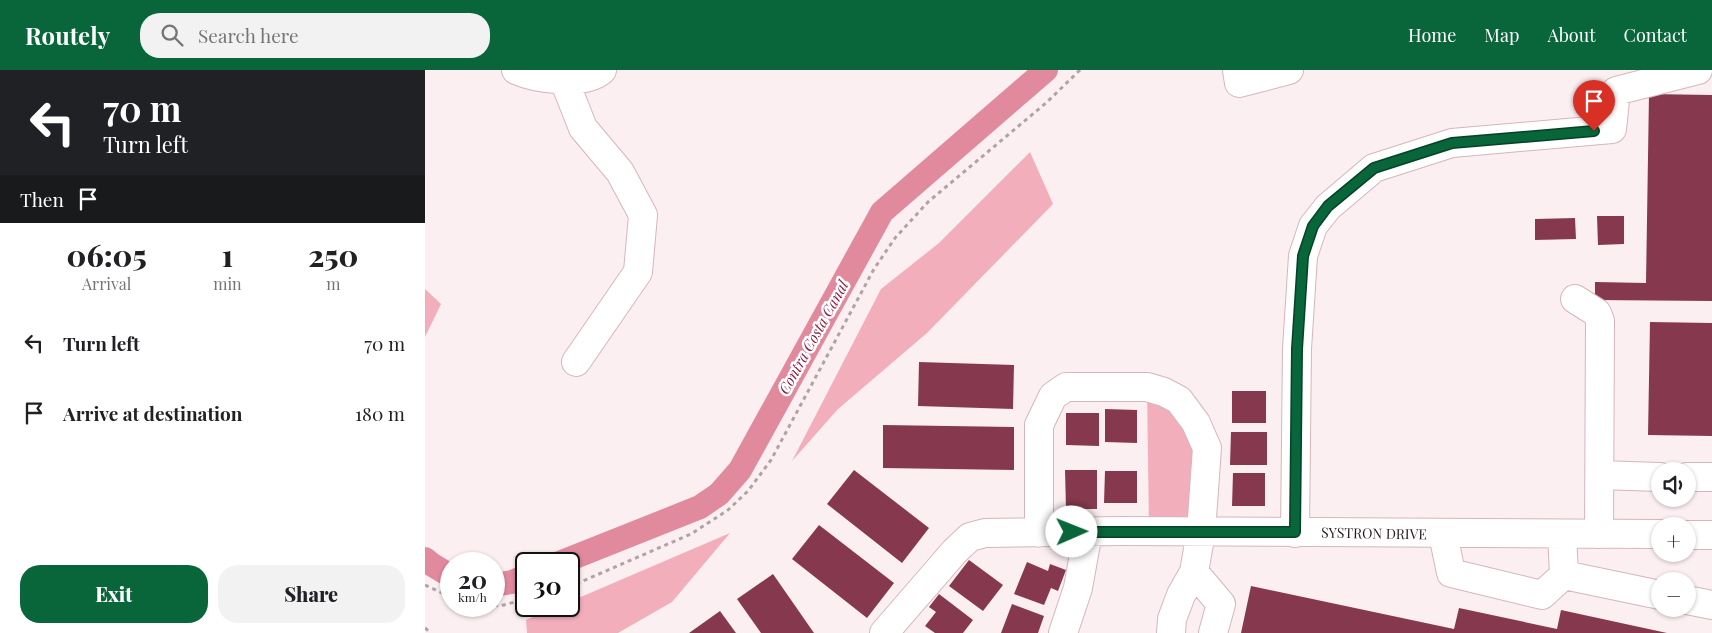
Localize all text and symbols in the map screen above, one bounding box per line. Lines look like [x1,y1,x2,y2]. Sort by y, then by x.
search box [140,13,490,58]
text: Routely [25,19,110,51]
icon: search [158,21,186,49]
text: Search here [198,22,299,48]
text: Home [1408,23,1456,47]
text: Map [1484,23,1519,47]
text: About [1547,23,1596,47]
text: Contact [1624,23,1687,47]
pin [1573,80,1615,131]
text: 70 m [103,84,181,131]
icon: arrive [1580,87,1608,115]
icon: left [20,90,85,155]
text: Turn left [103,129,188,159]
icon: arrive [74,185,102,213]
text: Then [20,186,64,212]
text: 06:05 [67,235,147,275]
text: 1 [222,235,233,275]
text: 250 [308,235,358,275]
text: Arrival [82,273,131,294]
text: min [213,273,242,294]
text: m [326,273,340,294]
water label: Contra Costa Canal [773,276,853,397]
icon: left [20,329,48,357]
text: Turn left [63,330,140,356]
text: 70 m [364,330,405,356]
icon: arrive [20,399,48,427]
text: Arrive at destination [63,400,243,426]
text: 180 m [355,400,405,426]
map controls [1651,462,1696,617]
button: sound [1651,462,1696,507]
position arrow [1045,505,1097,557]
button: + [1651,517,1696,562]
street label: SYSTRON DRIVE [1321,523,1427,543]
speed limit sign: 30 [515,552,580,617]
text: 20 [458,562,487,595]
button: Exit [20,565,208,623]
button: Share [218,565,405,623]
button: − [1651,572,1696,617]
text: km/h [458,589,487,605]

